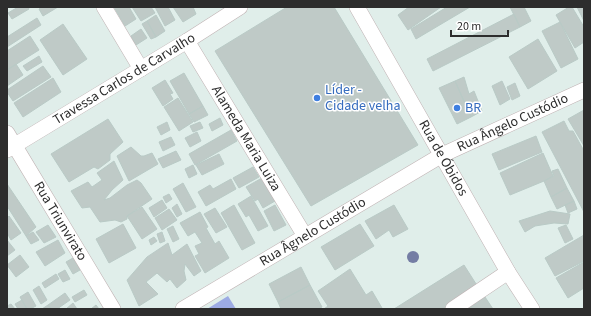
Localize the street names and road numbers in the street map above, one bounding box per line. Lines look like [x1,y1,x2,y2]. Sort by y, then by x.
street label: Travessa Carlos de Carvalho [49,28,199,130]
street label: Alameda Maria Luiza [206,82,286,195]
street label: Rua Ângelo Custódio [454,88,572,157]
street label: Rua de Óbidos [413,116,473,200]
street label: Rua Triunvirato [28,178,92,265]
street label: Rua Âgnelo Custódio [256,192,370,271]

